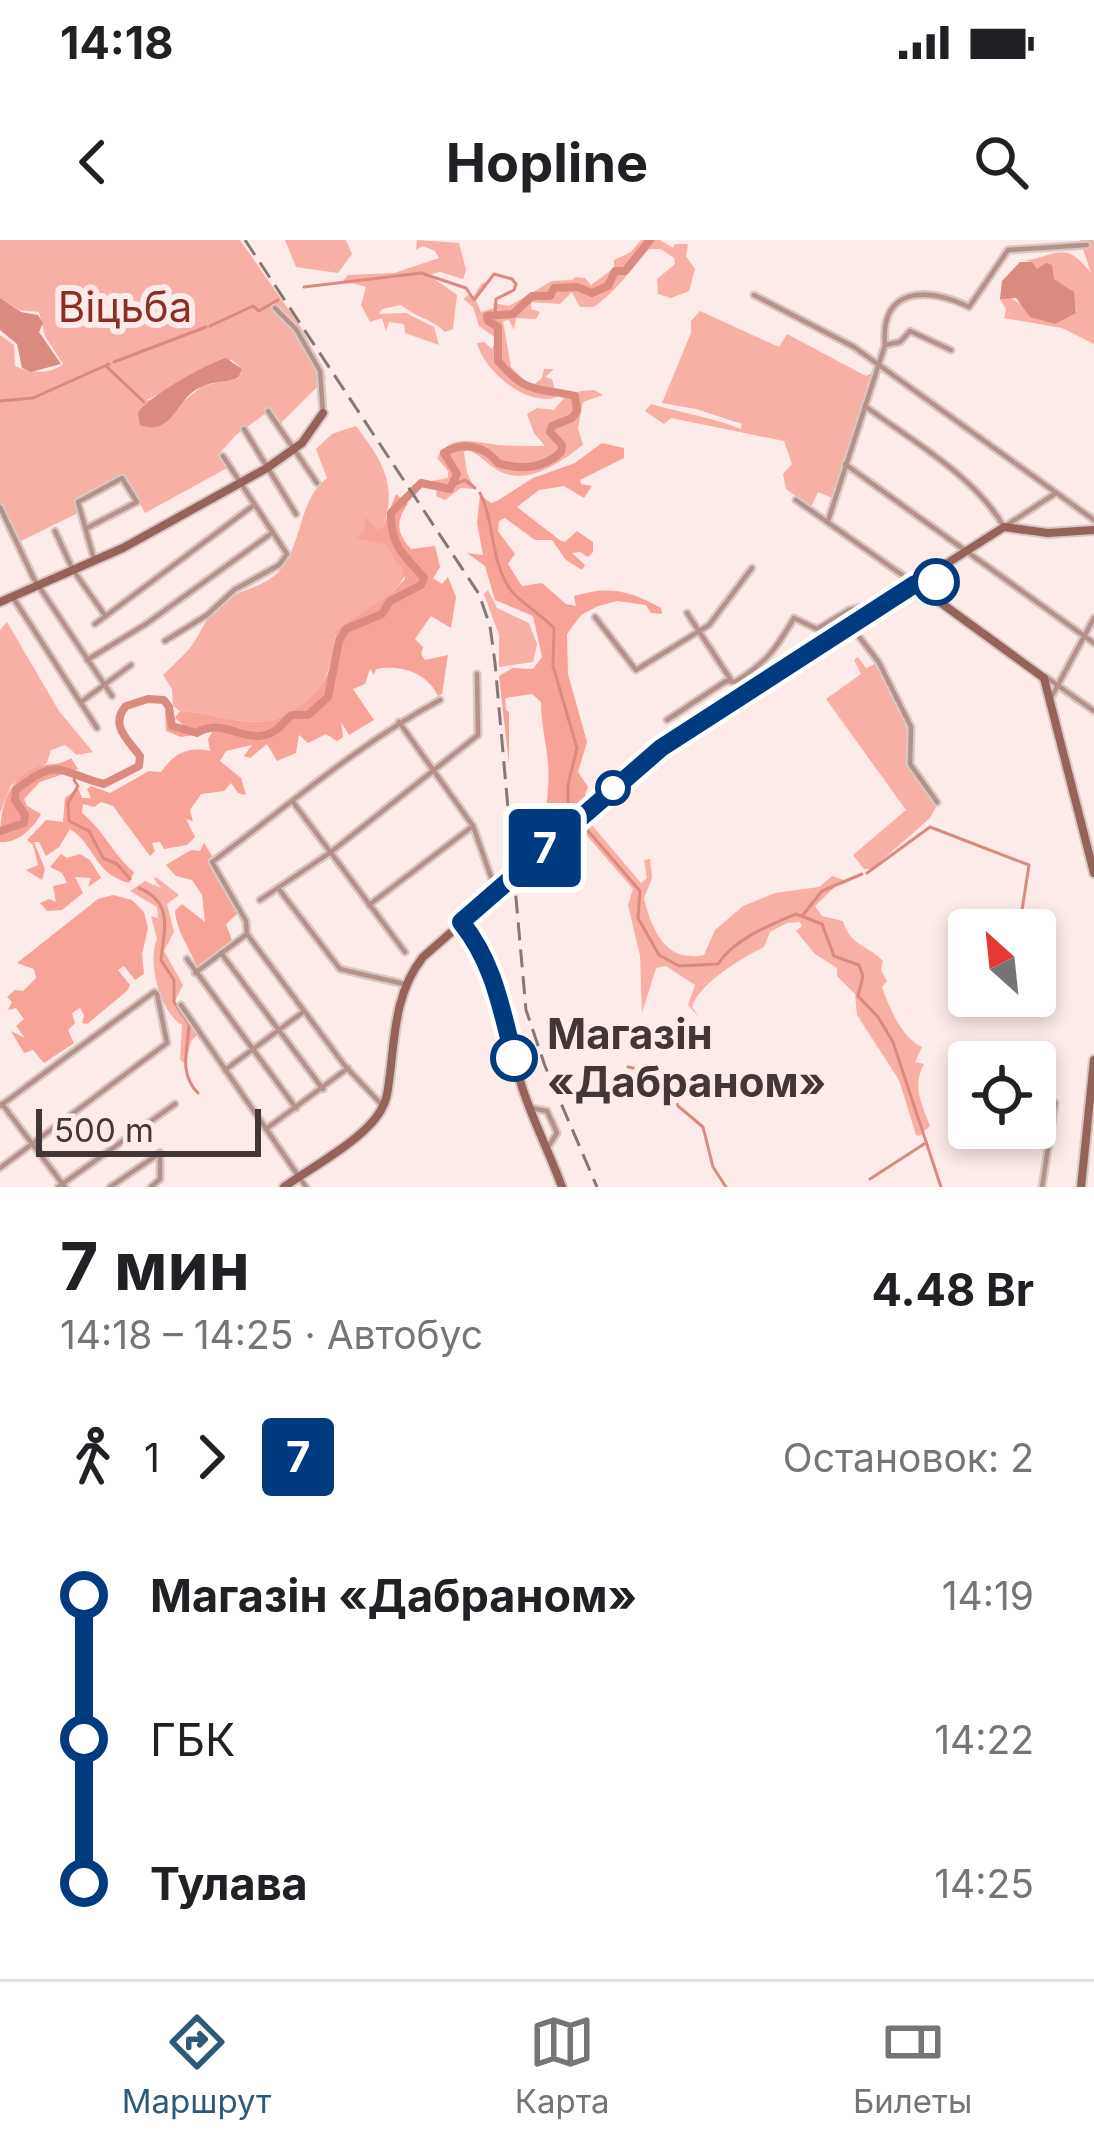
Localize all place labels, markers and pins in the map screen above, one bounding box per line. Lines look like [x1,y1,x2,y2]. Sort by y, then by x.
unlabelled marker [914,560,958,604]
unlabelled marker [597,772,629,804]
place label: Магазін «Дабраном» [547,1008,826,1107]
marker: Магазін «Дабраном» [492,1036,536,1080]

